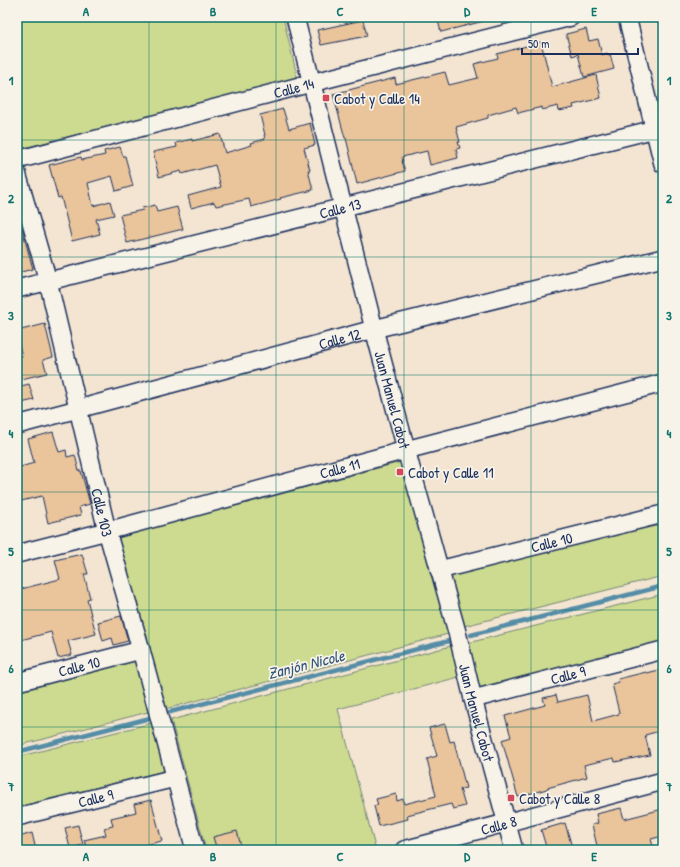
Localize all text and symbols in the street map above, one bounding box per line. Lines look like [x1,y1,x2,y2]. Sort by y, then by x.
text: A [83,2,90,20]
text: B [210,2,217,20]
text: C [336,2,344,20]
text: D [464,2,471,20]
text: E [591,2,597,20]
scale bar [522,30,638,56]
text: 50 m [528,35,549,52]
text: 1 [9,71,14,89]
text: 1 [667,71,672,89]
street label: Calle 14 [271,72,317,103]
place label: Cabot y Calle 14 [334,88,420,109]
marker: Cabot y Calle 14 [321,93,331,103]
text: 2 [8,189,15,207]
text: 2 [666,189,673,207]
street label: Calle 13 [317,193,363,223]
text: 3 [8,306,14,324]
text: 3 [666,306,672,324]
street label: Calle 12 [316,323,363,354]
street label: Juan Manuel Cabot [370,349,416,452]
text: 4 [9,424,14,442]
text: 4 [667,424,672,442]
street label: Calle 11 [317,452,362,483]
place label: Cabot y Calle 11 [408,462,494,483]
marker: Cabot y Calle 11 [395,467,405,477]
street label: Calle 103 [87,486,119,539]
street label: Calle 10 [529,526,575,557]
text: 5 [8,542,14,560]
text: 5 [666,542,672,560]
water label: Zanjón Nicole [265,644,347,684]
street label: Calle 10 [56,650,102,681]
text: 6 [8,659,14,677]
text: 6 [666,659,672,677]
street label: Calle 9 [548,660,588,689]
street label: Juan Manuel Cabot [454,661,500,765]
text: 7 [7,777,15,795]
text: 7 [665,777,673,795]
street label: Calle 9 [76,783,116,812]
place label: Cabot y Calle 8 [519,788,600,809]
marker: Cabot y Calle 8 [506,793,516,803]
street label: Calle 8 [478,810,519,840]
text: A [83,847,90,865]
text: B [210,847,217,865]
text: C [336,847,344,865]
text: D [464,847,471,865]
text: E [591,847,597,865]

